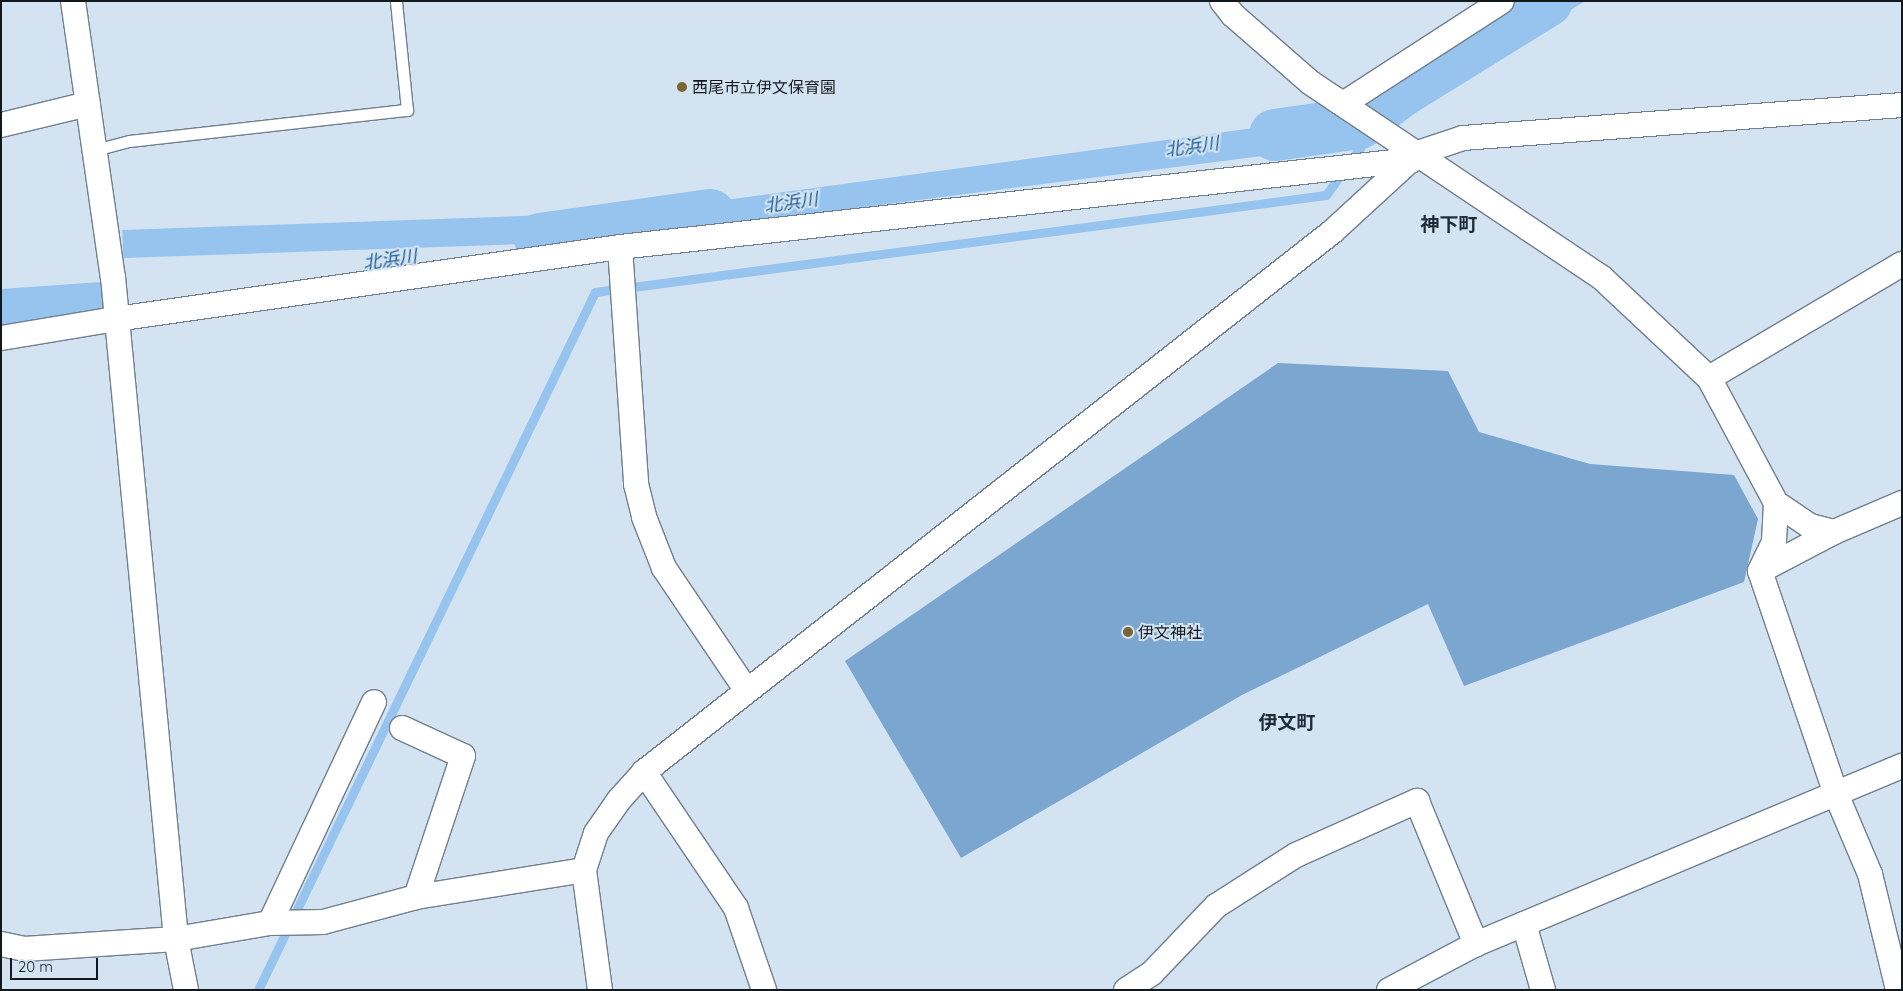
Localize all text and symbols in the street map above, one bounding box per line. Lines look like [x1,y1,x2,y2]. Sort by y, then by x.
place label: 西尾市立伊文保育園 [692,77,836,97]
marker: 西尾市立伊文保育園 [676,81,688,93]
water label: 北浜川 [1164,133,1220,161]
water label: 北浜川 [763,189,819,217]
district label: 神下町 [1421,214,1477,236]
water label: 北浜川 [362,246,418,274]
place label: 伊文神社 [1138,622,1202,642]
marker: 伊文神社 [1122,626,1134,638]
district label: 伊文町 [1259,712,1315,734]
scale bar [12,948,100,980]
text: 20 m [18,957,53,976]

